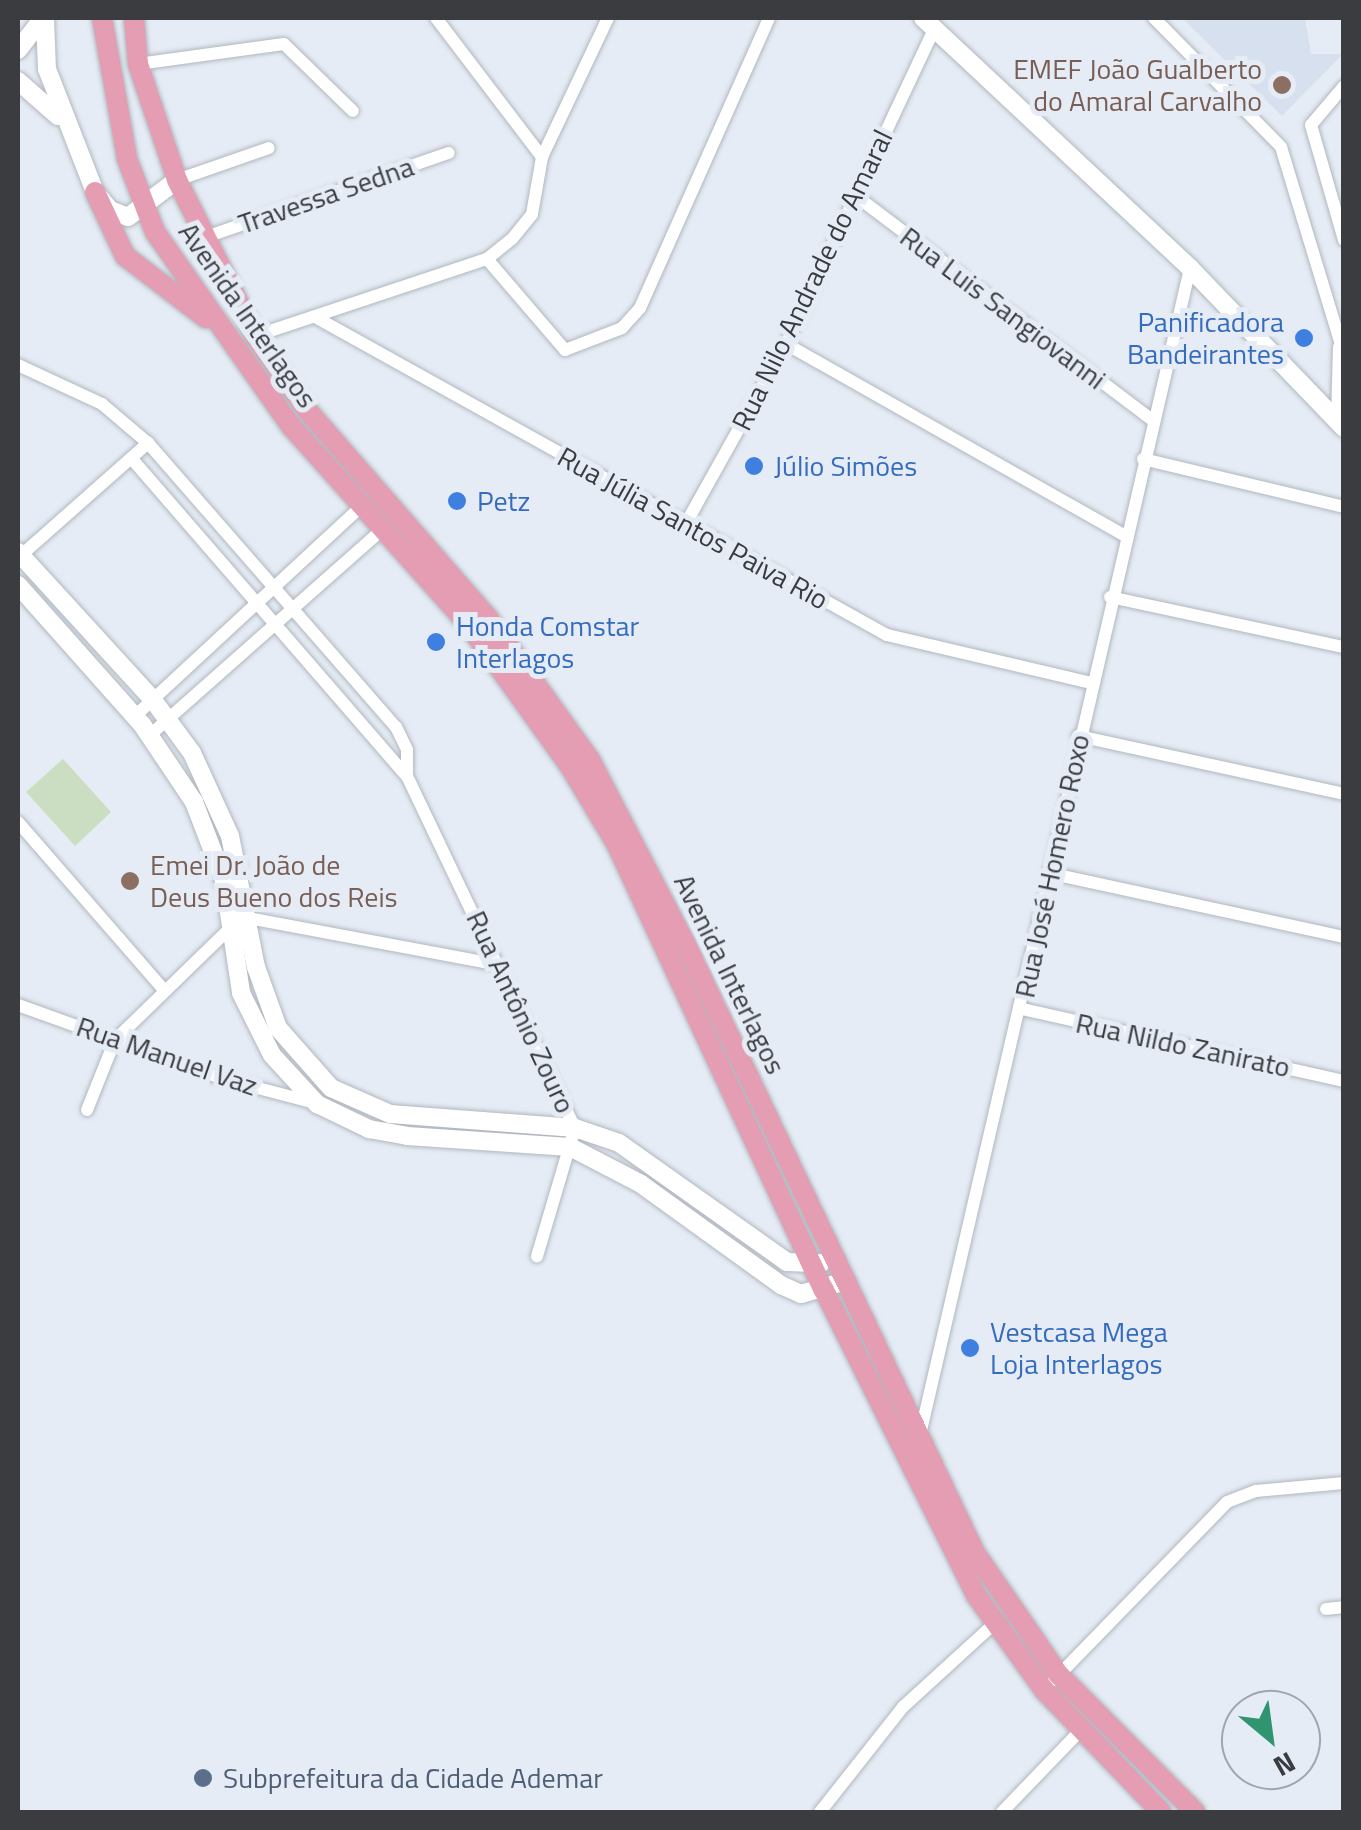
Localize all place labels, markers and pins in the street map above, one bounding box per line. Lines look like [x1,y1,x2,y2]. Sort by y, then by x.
place label: EMEF João Gualberto do Amaral Carvalho [1013,52,1262,118]
marker: EMEF João Gualberto do Amaral Carvalho [1271,74,1293,96]
place label: Panificadora Bandeirantes [1127,305,1284,371]
marker: Panificadora Bandeirantes [1293,327,1315,349]
place label: Júlio Simões [774,449,917,483]
marker: Júlio Simões [743,455,765,477]
place label: Petz [477,484,530,518]
marker: Petz [446,490,468,512]
place label: Honda Comstar Interlagos [456,609,639,675]
marker: Honda Comstar Interlagos [425,631,447,653]
place label: Emei Dr. João de Deus Bueno dos Reis [150,848,398,914]
marker: Emei Dr. João de Deus Bueno dos Reis [119,870,141,892]
place label: Vestcasa Mega Loja Interlagos [990,1315,1168,1381]
marker: Vestcasa Mega Loja Interlagos [959,1337,981,1359]
place label: Subprefeitura da Cidade Ademar [223,1761,603,1795]
marker: Subprefeitura da Cidade Ademar [192,1767,214,1789]

